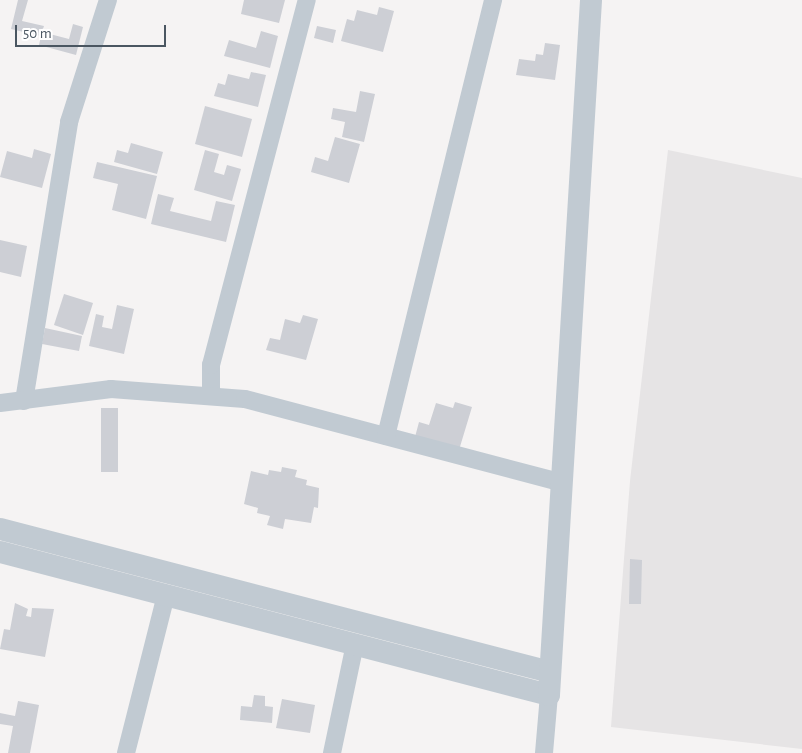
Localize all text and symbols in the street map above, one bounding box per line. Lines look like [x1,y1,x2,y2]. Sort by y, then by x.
scale bar [18,15,169,47]
text: 50 m [23,26,52,41]

